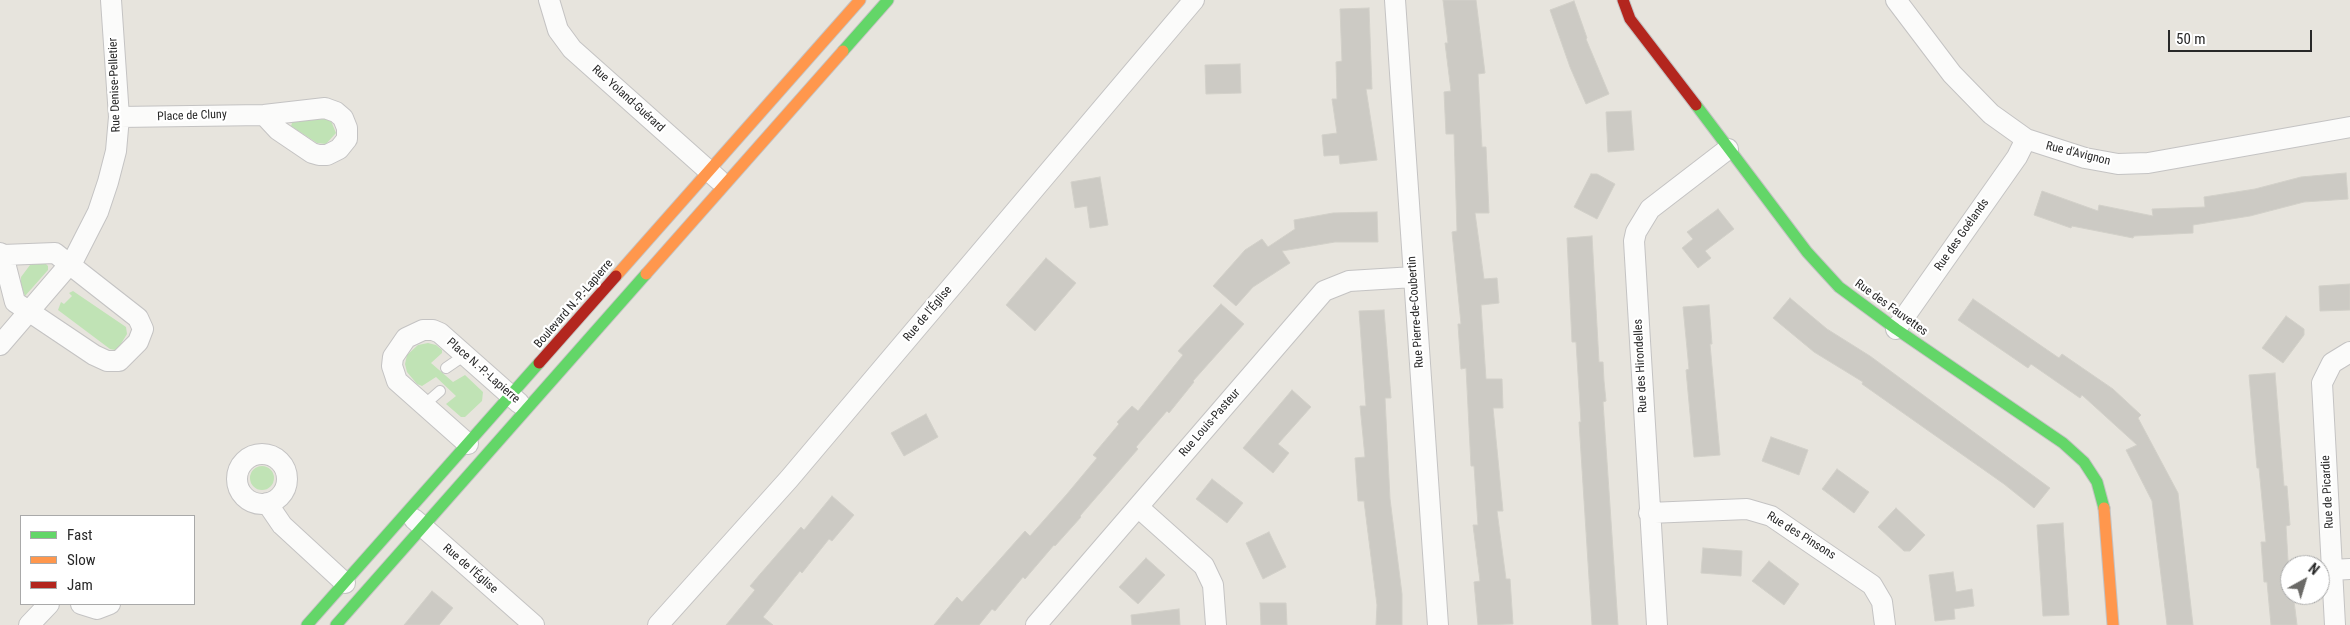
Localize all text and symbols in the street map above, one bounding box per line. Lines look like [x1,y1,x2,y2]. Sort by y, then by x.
scale bar [2170,20,2314,52]
text: 50 m [2176,30,2206,48]
street label: Rue Denise-Pelletier [106,37,124,133]
street label: Rue Yoland-Guérard [589,63,667,135]
street label: Place de Cluny [157,108,227,124]
street label: Rue d'Avignon [2044,139,2112,169]
street label: Rue des Goélands [1932,196,1992,274]
street label: Rue Pierre-de-Coubertin [1405,256,1427,368]
street label: Boulevard N.-P.-Lapierre [532,257,616,351]
street label: Rue des Fauvettes [1852,277,1930,339]
street label: Rue de l'Église [901,283,955,345]
street label: Rue des Hirondelles [1631,319,1651,413]
street label: Place N.-P.-Lapierre [444,335,522,407]
street label: Rue Louis-Pasteur [1176,386,1244,460]
street label: Rue de Picardie [2319,455,2337,529]
street label: Rue des Pinsons [1764,509,1838,563]
legend [20,515,195,605]
text: Fast [67,526,92,544]
street label: Rue de l'Église [440,541,500,597]
text: Slow [67,551,96,569]
north arrow [2280,555,2330,605]
text: N [2305,560,2322,578]
text: Jam [67,576,93,594]

